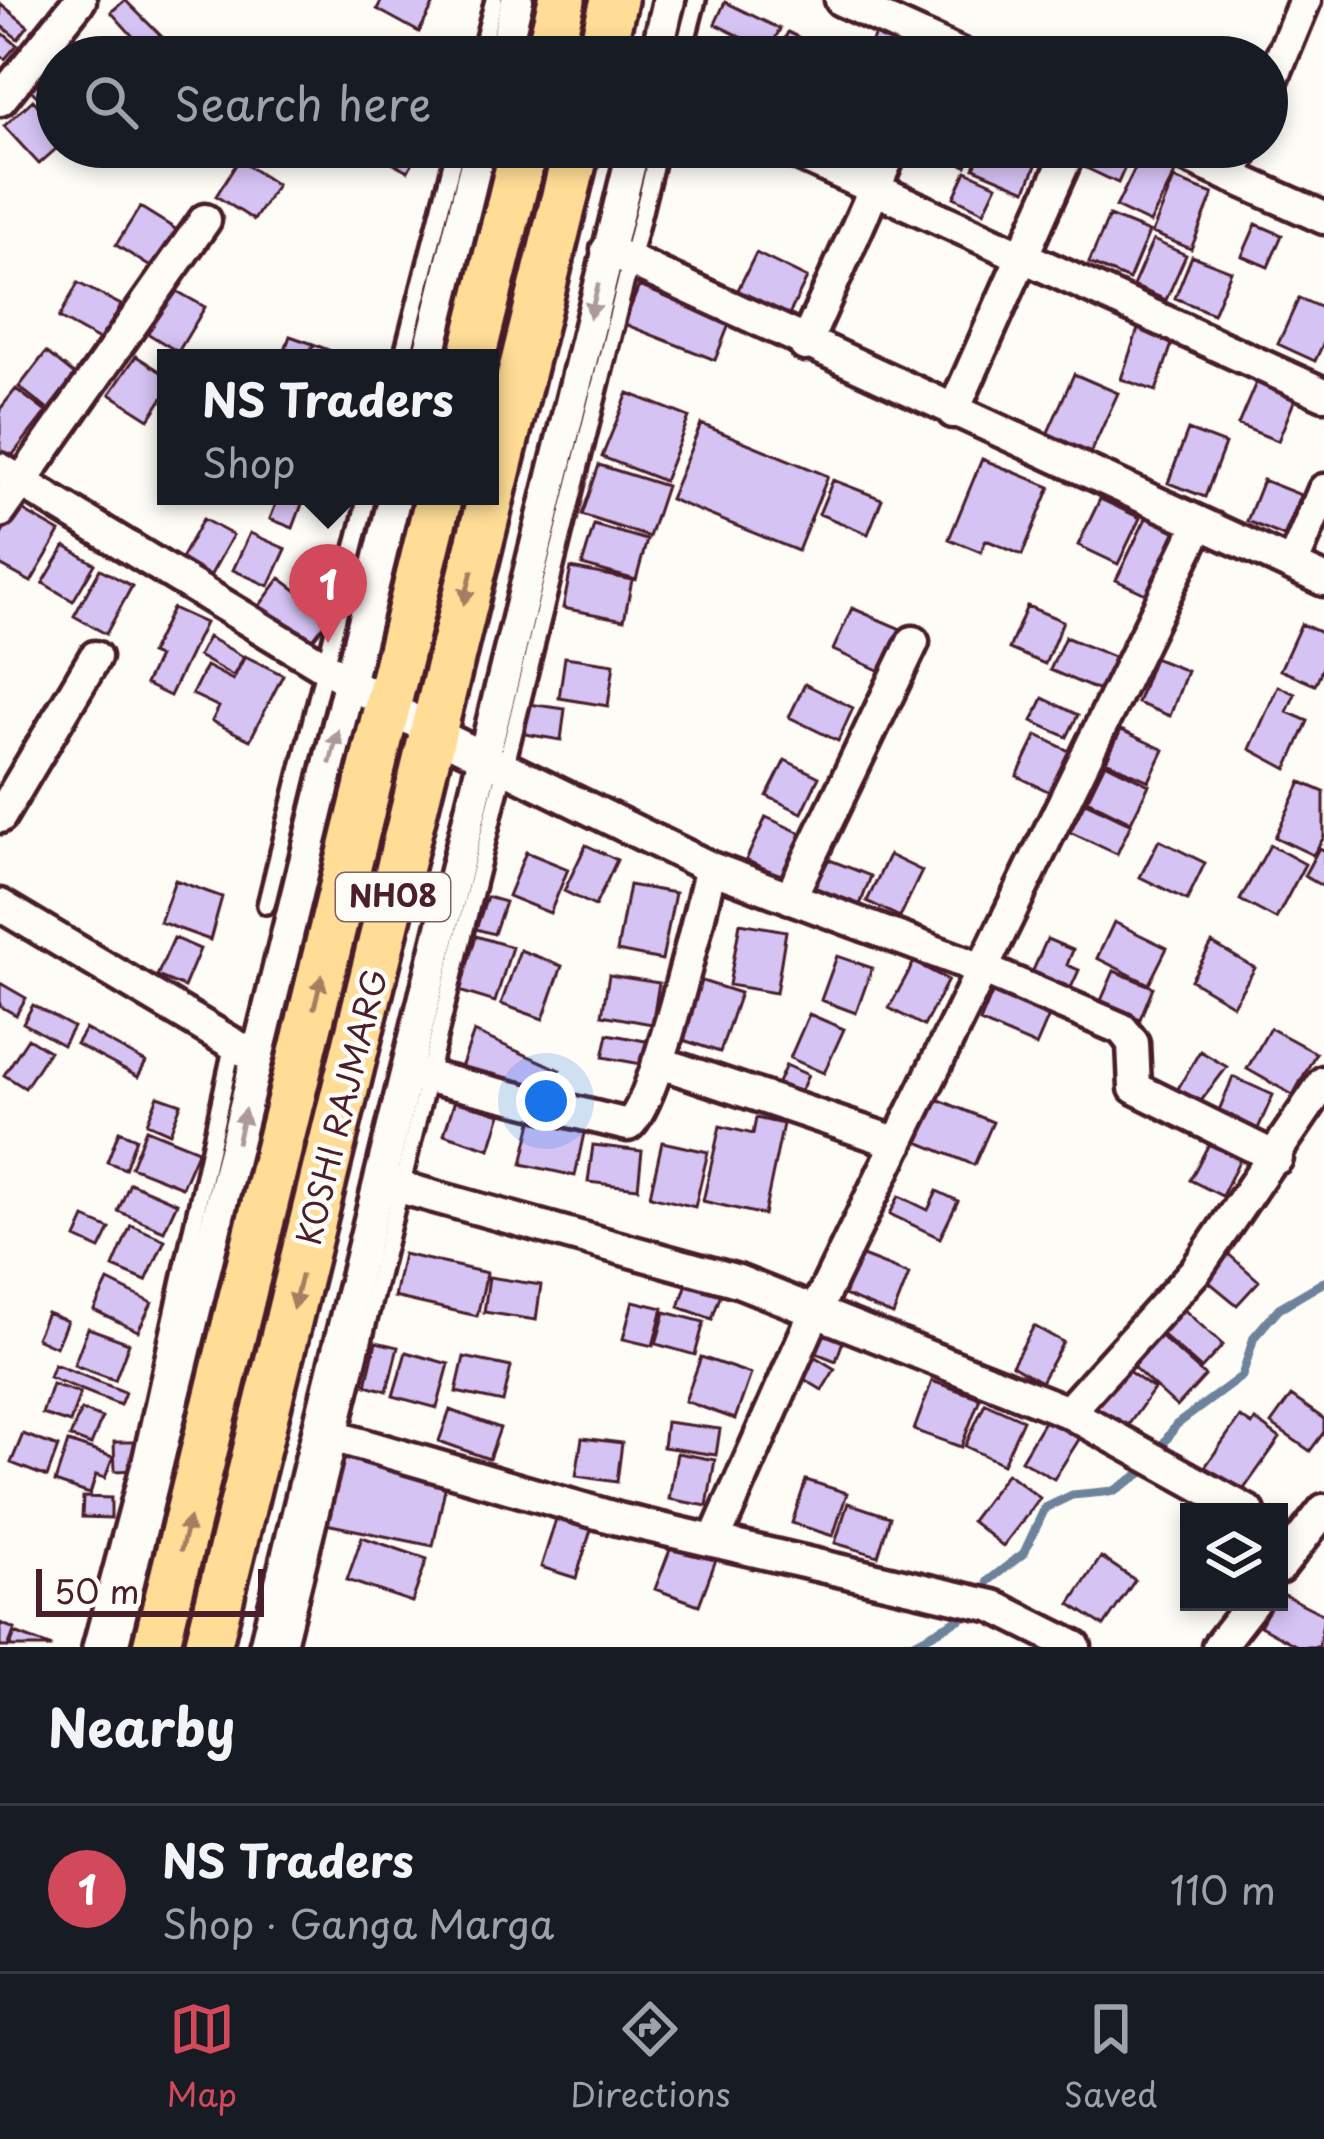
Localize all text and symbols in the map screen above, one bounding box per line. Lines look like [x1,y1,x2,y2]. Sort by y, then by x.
search box [36,36,1288,168]
text: Search here [174,68,431,136]
icon: search [78,69,144,135]
one-way arrow [584,283,603,320]
popup [157,349,499,505]
text: NS Traders [202,364,454,432]
text: Shop [202,432,295,491]
pin: 1 [289,544,367,643]
one-way arrow [458,568,477,605]
one-way arrow [325,729,344,766]
road number: NH08 [336,873,450,921]
street label: KOSHI RAJMARG [282,963,398,1250]
one-way arrow [309,973,328,1010]
your location [516,1071,576,1131]
one-way arrow [232,1107,251,1144]
one-way arrow [287,1274,306,1311]
map controls [1180,1503,1288,1611]
button: layers [1180,1503,1288,1611]
one-way arrow [176,1515,195,1552]
scale bar [36,1563,264,1616]
text: 50 m [54,1565,140,1615]
text: Nearby [48,1687,235,1764]
text: NS Traders [162,1825,414,1893]
text: 1 [78,1859,96,1918]
text: 110 m [1170,1859,1276,1918]
text: Shop · Ganga Marga [162,1893,554,1952]
tab: Map [167,1996,237,2118]
tab: Directions [570,1996,731,2118]
tab: Saved [1064,1996,1157,2118]

